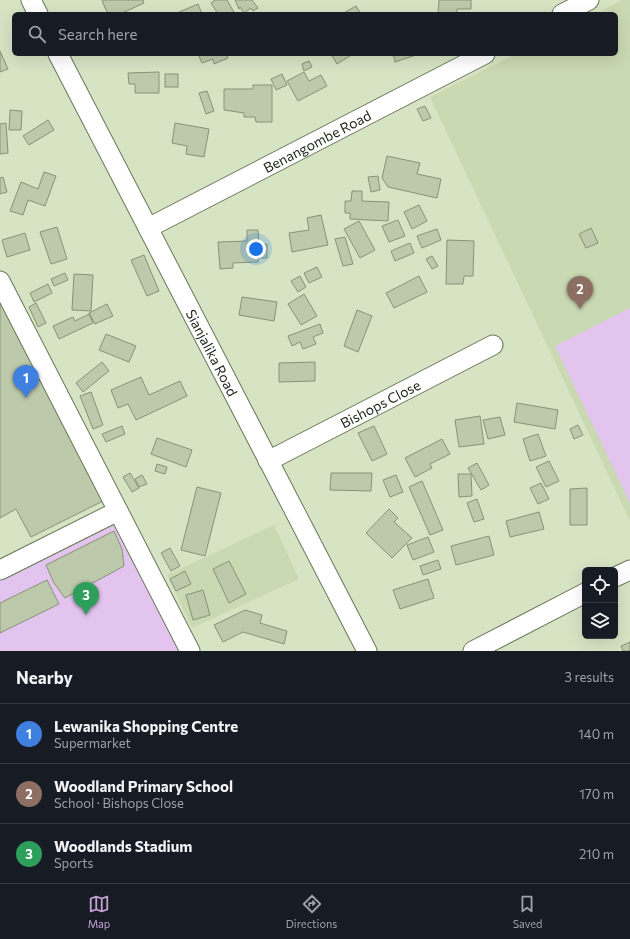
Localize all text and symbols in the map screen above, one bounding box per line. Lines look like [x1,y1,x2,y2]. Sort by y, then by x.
search box [12,12,618,56]
icon: search [26,23,48,45]
text: Search here [58,25,137,43]
street label: Benangombe Road [260,106,374,176]
your location [246,239,266,259]
pin: 2 [567,276,593,309]
street label: Sianjalika Road [183,306,242,399]
pin: 1 [13,365,39,398]
street label: Bishops Close [337,376,423,431]
map controls [582,567,618,639]
button: locate [582,567,618,603]
pin: 3 [73,582,99,615]
button: layers [582,603,618,639]
text: Nearby [16,667,73,688]
text: 3 results [565,669,614,685]
text: Lewanika Shopping Centre [54,717,238,735]
text: 1 [26,726,32,742]
text: 140 m [578,726,614,742]
text: Supermarket [54,735,131,751]
text: Woodland Primary School [54,777,233,795]
text: 2 [25,786,33,802]
text: 170 m [579,786,614,802]
text: School · Bishops Close [54,795,184,811]
text: Woodlands Stadium [54,837,192,855]
text: 3 [25,846,33,862]
text: 210 m [579,846,614,862]
text: Sports [54,855,94,871]
tab: Map [88,893,110,930]
tab: Directions [286,893,337,930]
tab: Saved [513,893,542,930]

